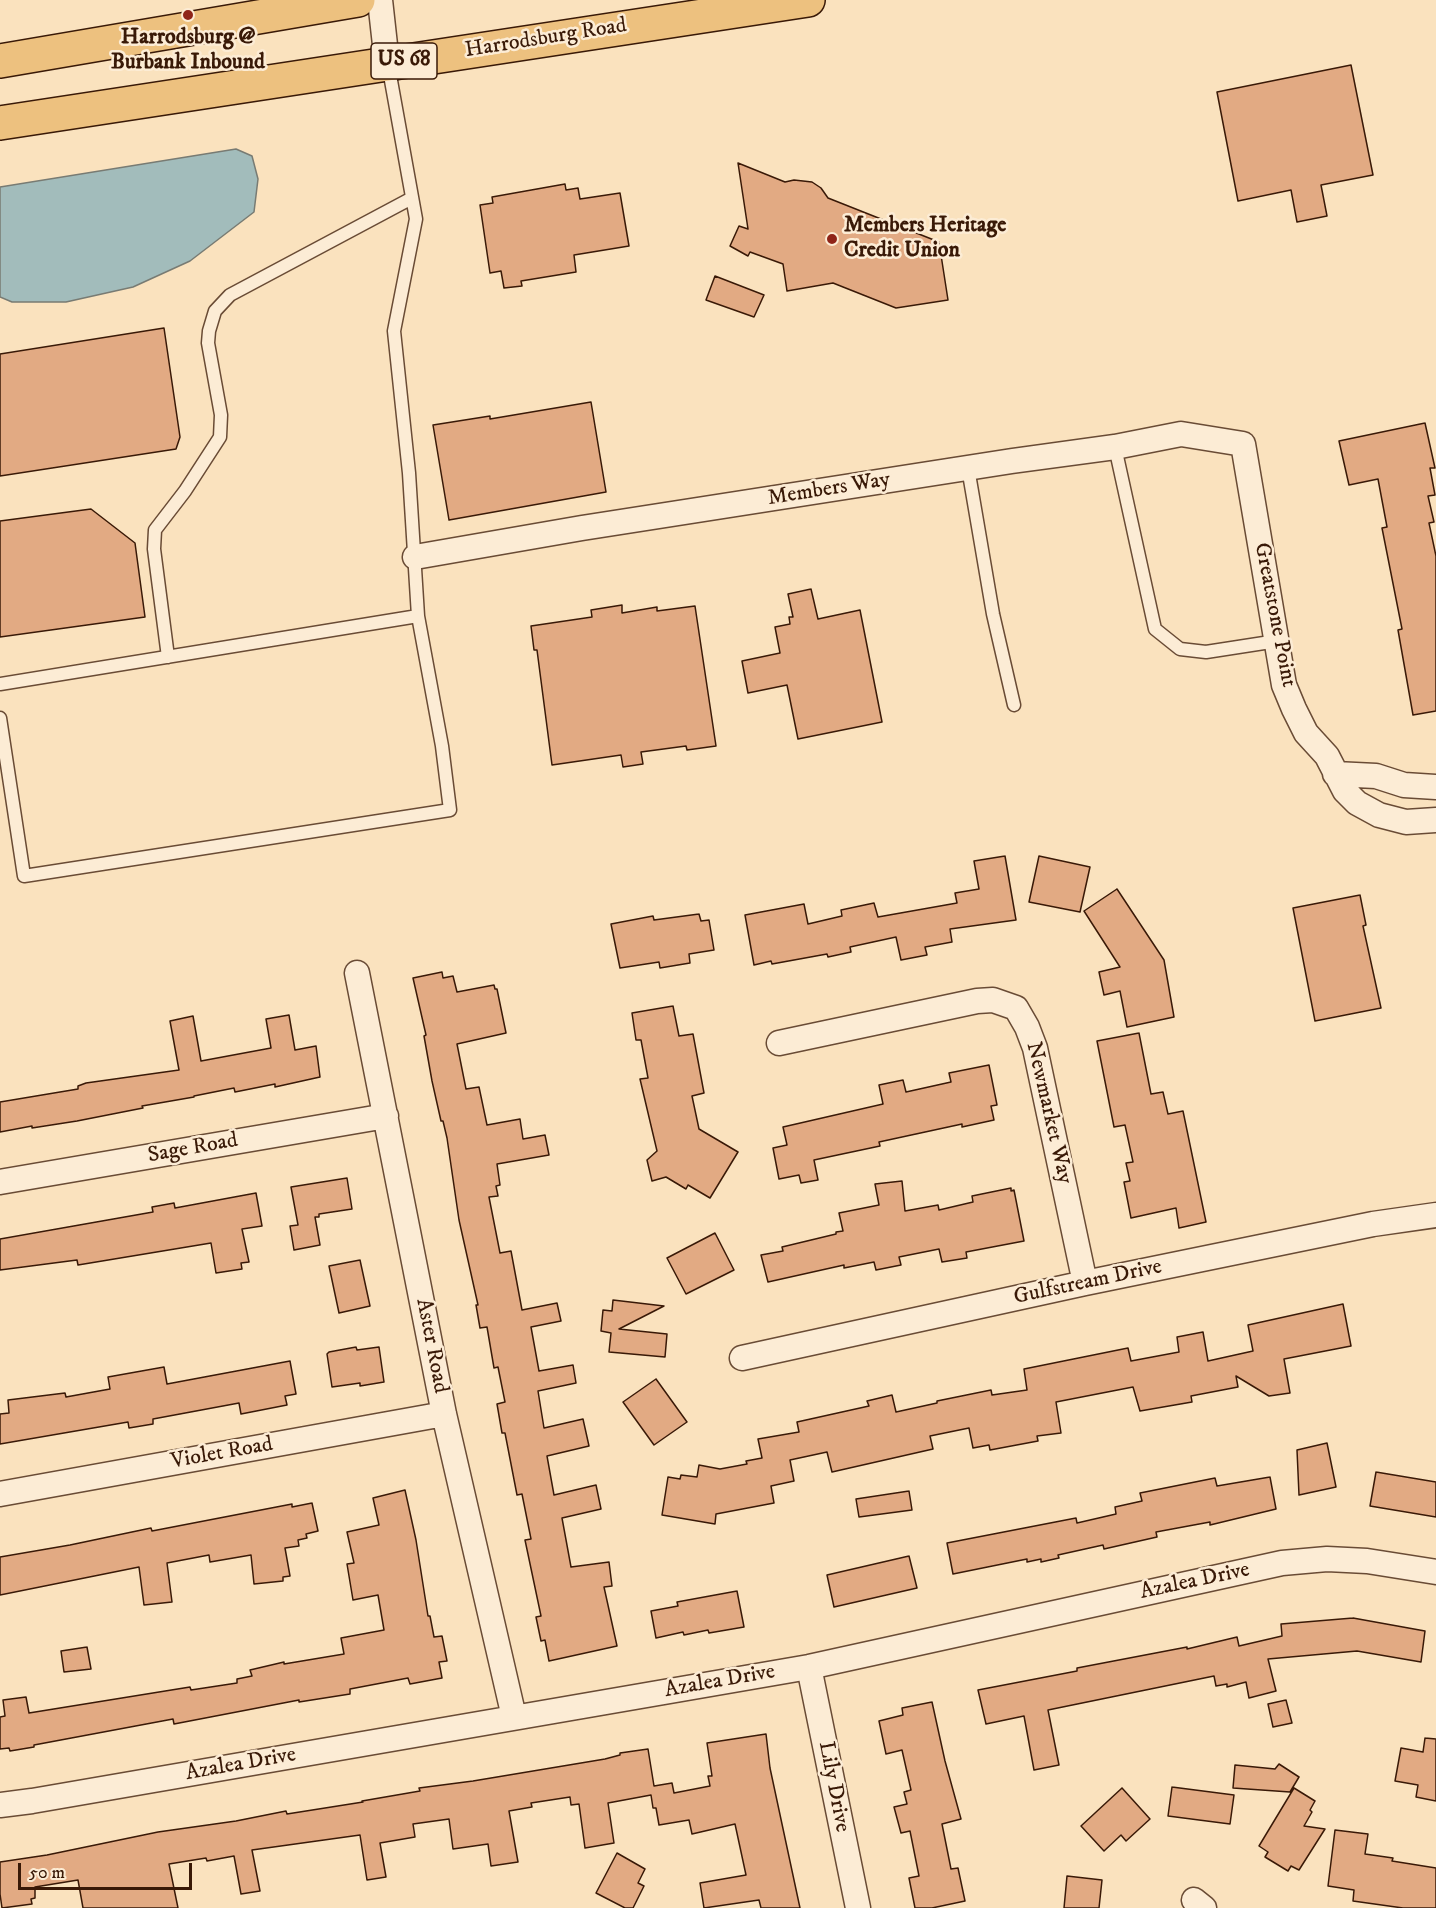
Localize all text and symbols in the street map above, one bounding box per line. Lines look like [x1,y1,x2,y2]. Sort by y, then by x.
marker: Harrodsburg @ Burbank Inbound [181,8,195,22]
street label: Harrodsburg Road [463,13,629,65]
place label: Harrodsburg @ Burbank Inbound [111,25,265,76]
road number: US 68 [371,43,437,79]
place label: Members Heritage Credit Union [844,213,1006,264]
marker: Members Heritage Credit Union [825,232,839,246]
street label: Members Way [766,467,892,513]
street label: Greatstone Point [1247,541,1301,689]
street label: Newmarket Way [1019,1039,1077,1187]
street label: Sage Road [146,1128,240,1170]
street label: Gulfstream Drive [1011,1254,1165,1312]
street label: Aster Road [409,1296,453,1396]
street label: Violet Road [169,1432,275,1476]
street label: Azalea Drive [1138,1557,1252,1607]
street label: Azalea Drive [663,1659,777,1705]
street label: Lily Drive [811,1739,855,1835]
street label: Azalea Drive [184,1742,298,1788]
scale bar [21,1851,195,1889]
text: 50 m [29,1862,65,1884]

